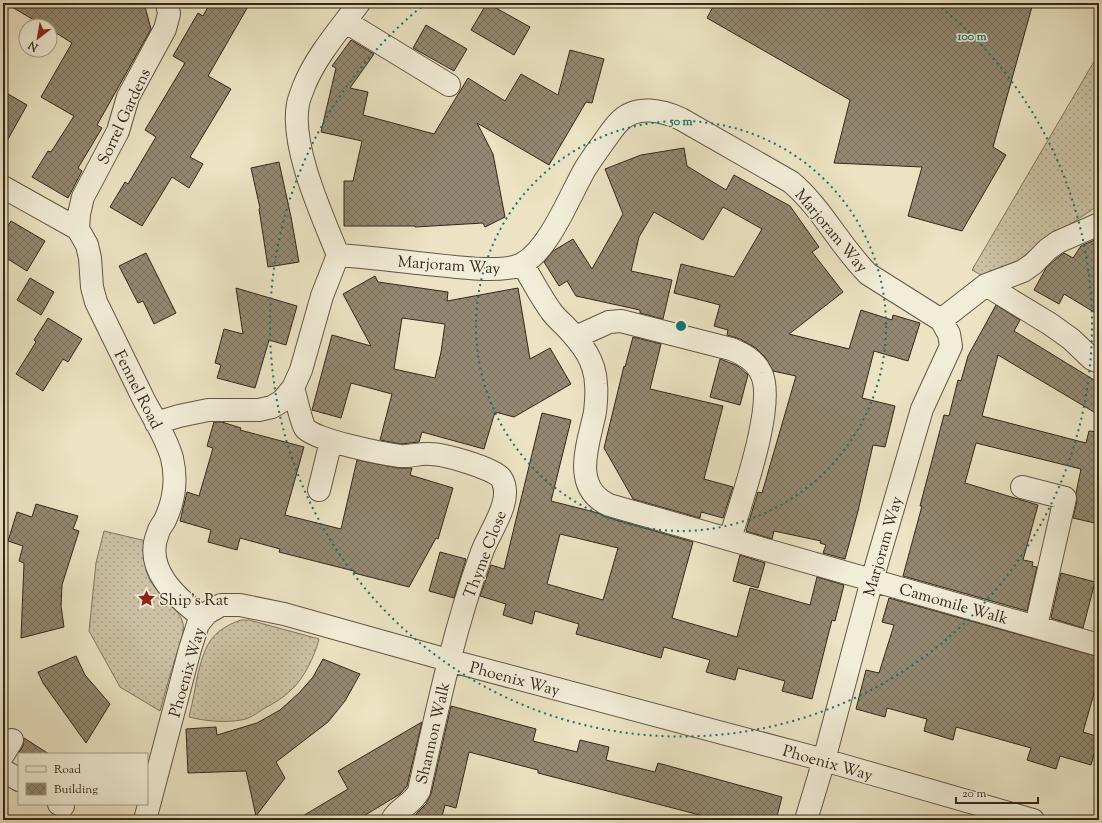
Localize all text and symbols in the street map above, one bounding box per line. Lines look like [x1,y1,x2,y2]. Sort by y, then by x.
north arrow [18,18,58,58]
text: 100 m [956,28,987,46]
text: N [25,36,42,55]
street label: Sorrel Gardens [93,65,158,169]
text: 50 m [669,113,693,131]
street label: Marjoram Way [788,185,872,279]
street label: Marjoram Way [397,251,501,282]
centre of rings [674,319,688,333]
street label: Fennel Road [107,347,167,434]
street label: Marjoram Way [859,494,910,599]
street label: Thyme Close [459,508,514,602]
street label: Camomile Walk [896,579,1011,632]
place icon: Ship's Rat [136,589,156,609]
place label: Ship's Rat [159,590,229,613]
street label: Phoenix Way [165,625,212,720]
street label: Phoenix Way [467,657,562,704]
street label: Shannon Walk [412,680,457,787]
street label: Phoenix Way [780,741,875,788]
legend [18,753,148,805]
text: Road [54,761,81,779]
scale bar [956,779,1038,805]
text: Building [54,781,98,799]
text: 20 m [962,785,987,803]

